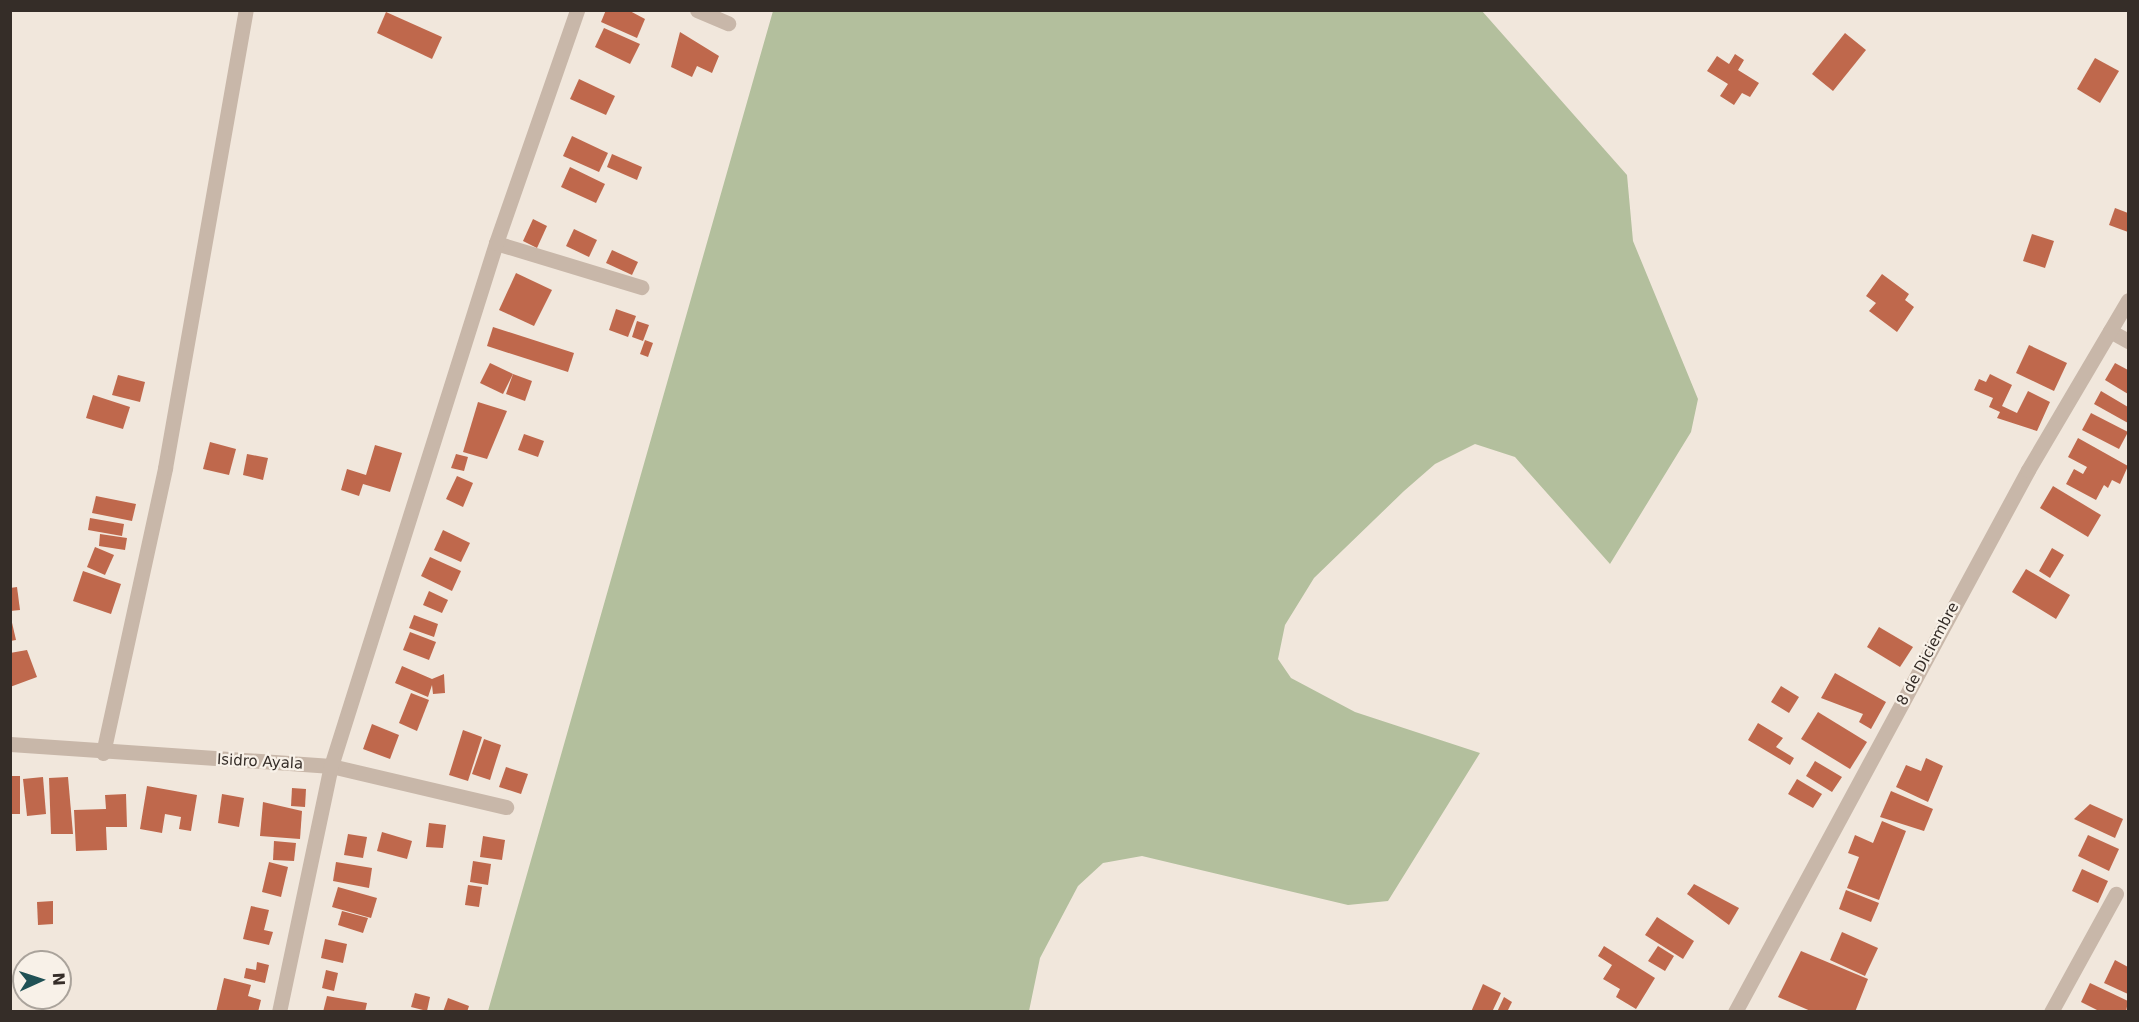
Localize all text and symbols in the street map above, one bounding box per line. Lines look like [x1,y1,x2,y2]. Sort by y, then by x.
street label: 8 de Diciembre [1893,599,1963,709]
street label: Isidro Ayala [216,751,304,773]
north arrow [12,950,72,1010]
text: N [49,972,68,986]

